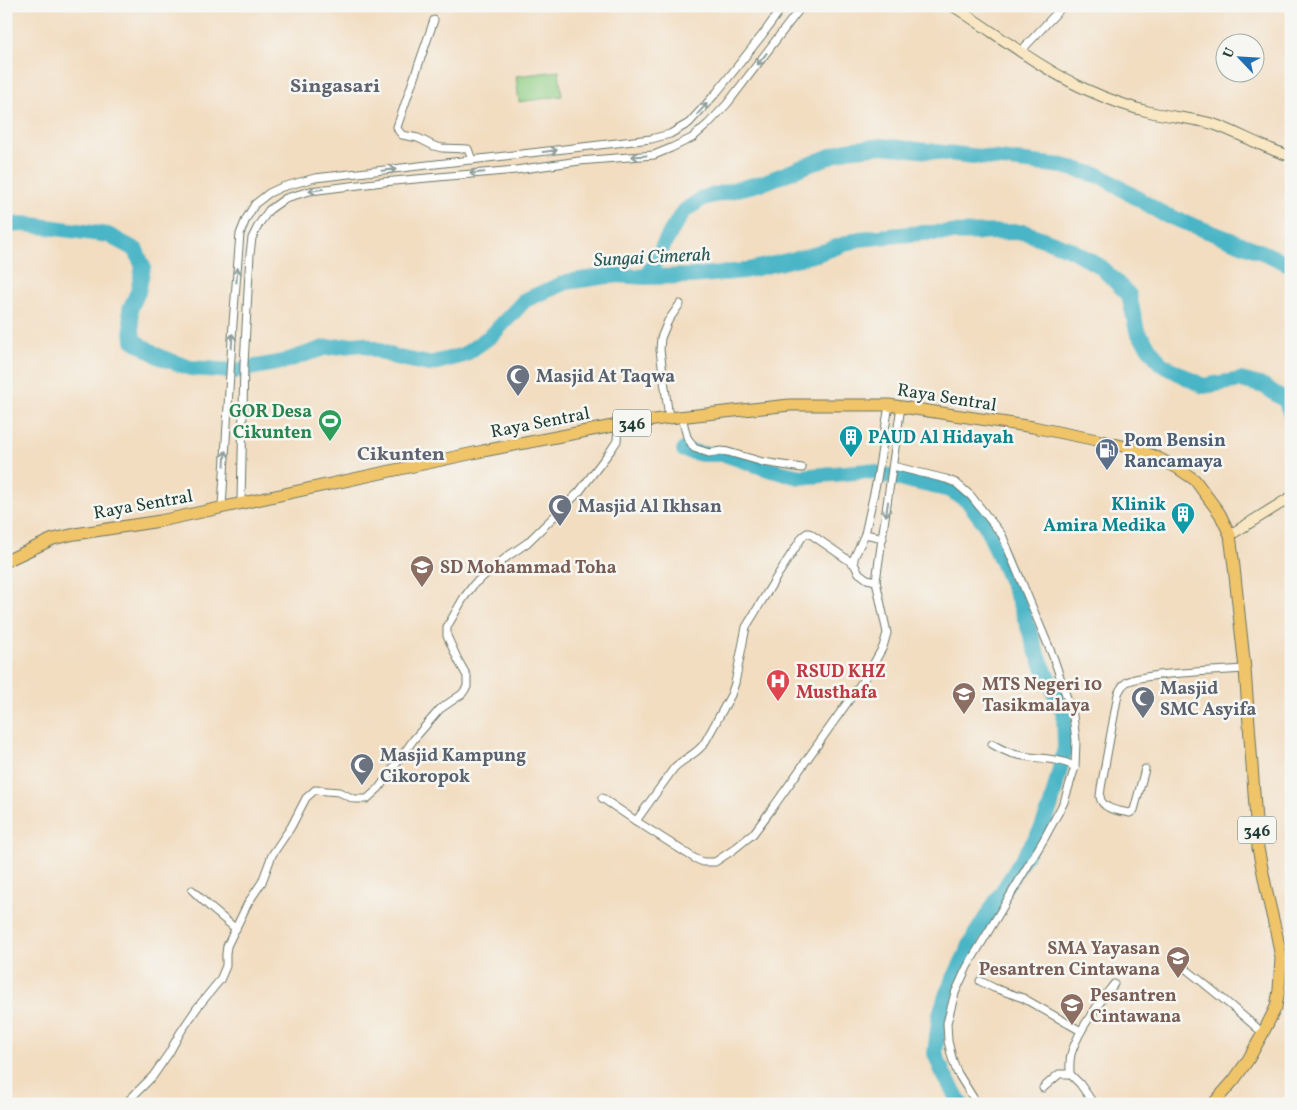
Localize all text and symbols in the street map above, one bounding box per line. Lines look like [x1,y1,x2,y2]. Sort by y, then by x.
north arrow [1214,32,1264,82]
text: U [1219,44,1240,62]
one-way arrow [756,52,767,65]
district label: Singasari [290,73,380,101]
one-way arrow [696,102,708,115]
one-way arrow [542,146,558,156]
one-way arrow [631,151,647,161]
one-way arrow [381,165,397,175]
one-way arrow [470,168,486,178]
one-way arrow [308,186,324,196]
water label: Sungai Cimerah [593,242,711,274]
one-way arrow [232,267,242,283]
one-way arrow [227,334,237,350]
mosque icon: Masjid At Taqwa [505,363,531,397]
place label: Masjid At Taqwa [536,365,675,390]
street label: Raya Sentral [895,378,998,419]
place label: GOR Desa Cikunten [229,400,312,446]
street label: Raya Sentral [489,402,592,445]
sports icon: GOR Desa Cikunten [317,408,343,442]
road number: 346 [613,409,651,436]
building icon: PAUD Al Hidayah [838,424,864,458]
place label: PAUD Al Hidayah [868,426,1014,451]
place label: Pom Bensin Rancamaya [1124,429,1226,475]
fuel station icon: Pom Bensin Rancamaya [1094,437,1120,471]
district label: Cikunten [357,441,445,469]
one-way arrow [220,451,229,467]
street label: Raya Sentral [92,484,195,527]
mosque icon: Masjid Al Ikhsan [547,493,573,527]
place label: Klinik Amira Medika [1043,493,1166,539]
place label: Masjid Al Ikhsan [578,495,722,520]
one-way arrow [882,501,892,517]
building icon: Klinik Amira Medika [1170,501,1196,535]
school or university icon: SD Mohammad Toha [409,554,435,588]
place label: SD Mohammad Toha [440,556,617,581]
place label: RSUD KHZ Musthafa [796,660,886,706]
hospital icon: RSUD KHZ Musthafa [765,668,791,702]
place label: MTS Negeri 10 Tasikmalaya [982,673,1102,719]
place label: Masjid SMC Asyifa [1160,677,1257,723]
school or university icon: MTS Negeri 10 Tasikmalaya [951,681,977,715]
mosque icon: Masjid SMC Asyifa [1130,685,1156,719]
place label: Masjid Kampung Cikoropok [380,744,526,790]
mosque icon: Masjid Kampung Cikoropok [349,752,375,786]
road number: 346 [1238,816,1276,844]
place label: SMA Yayasan Pesantren Cintawana [979,937,1160,983]
school or university icon: SMA Yayasan Pesantren Cintawana [1165,945,1191,979]
place label: Pesantren Cintawana [1090,984,1181,1030]
school or university icon: Pesantren Cintawana [1059,992,1085,1026]

